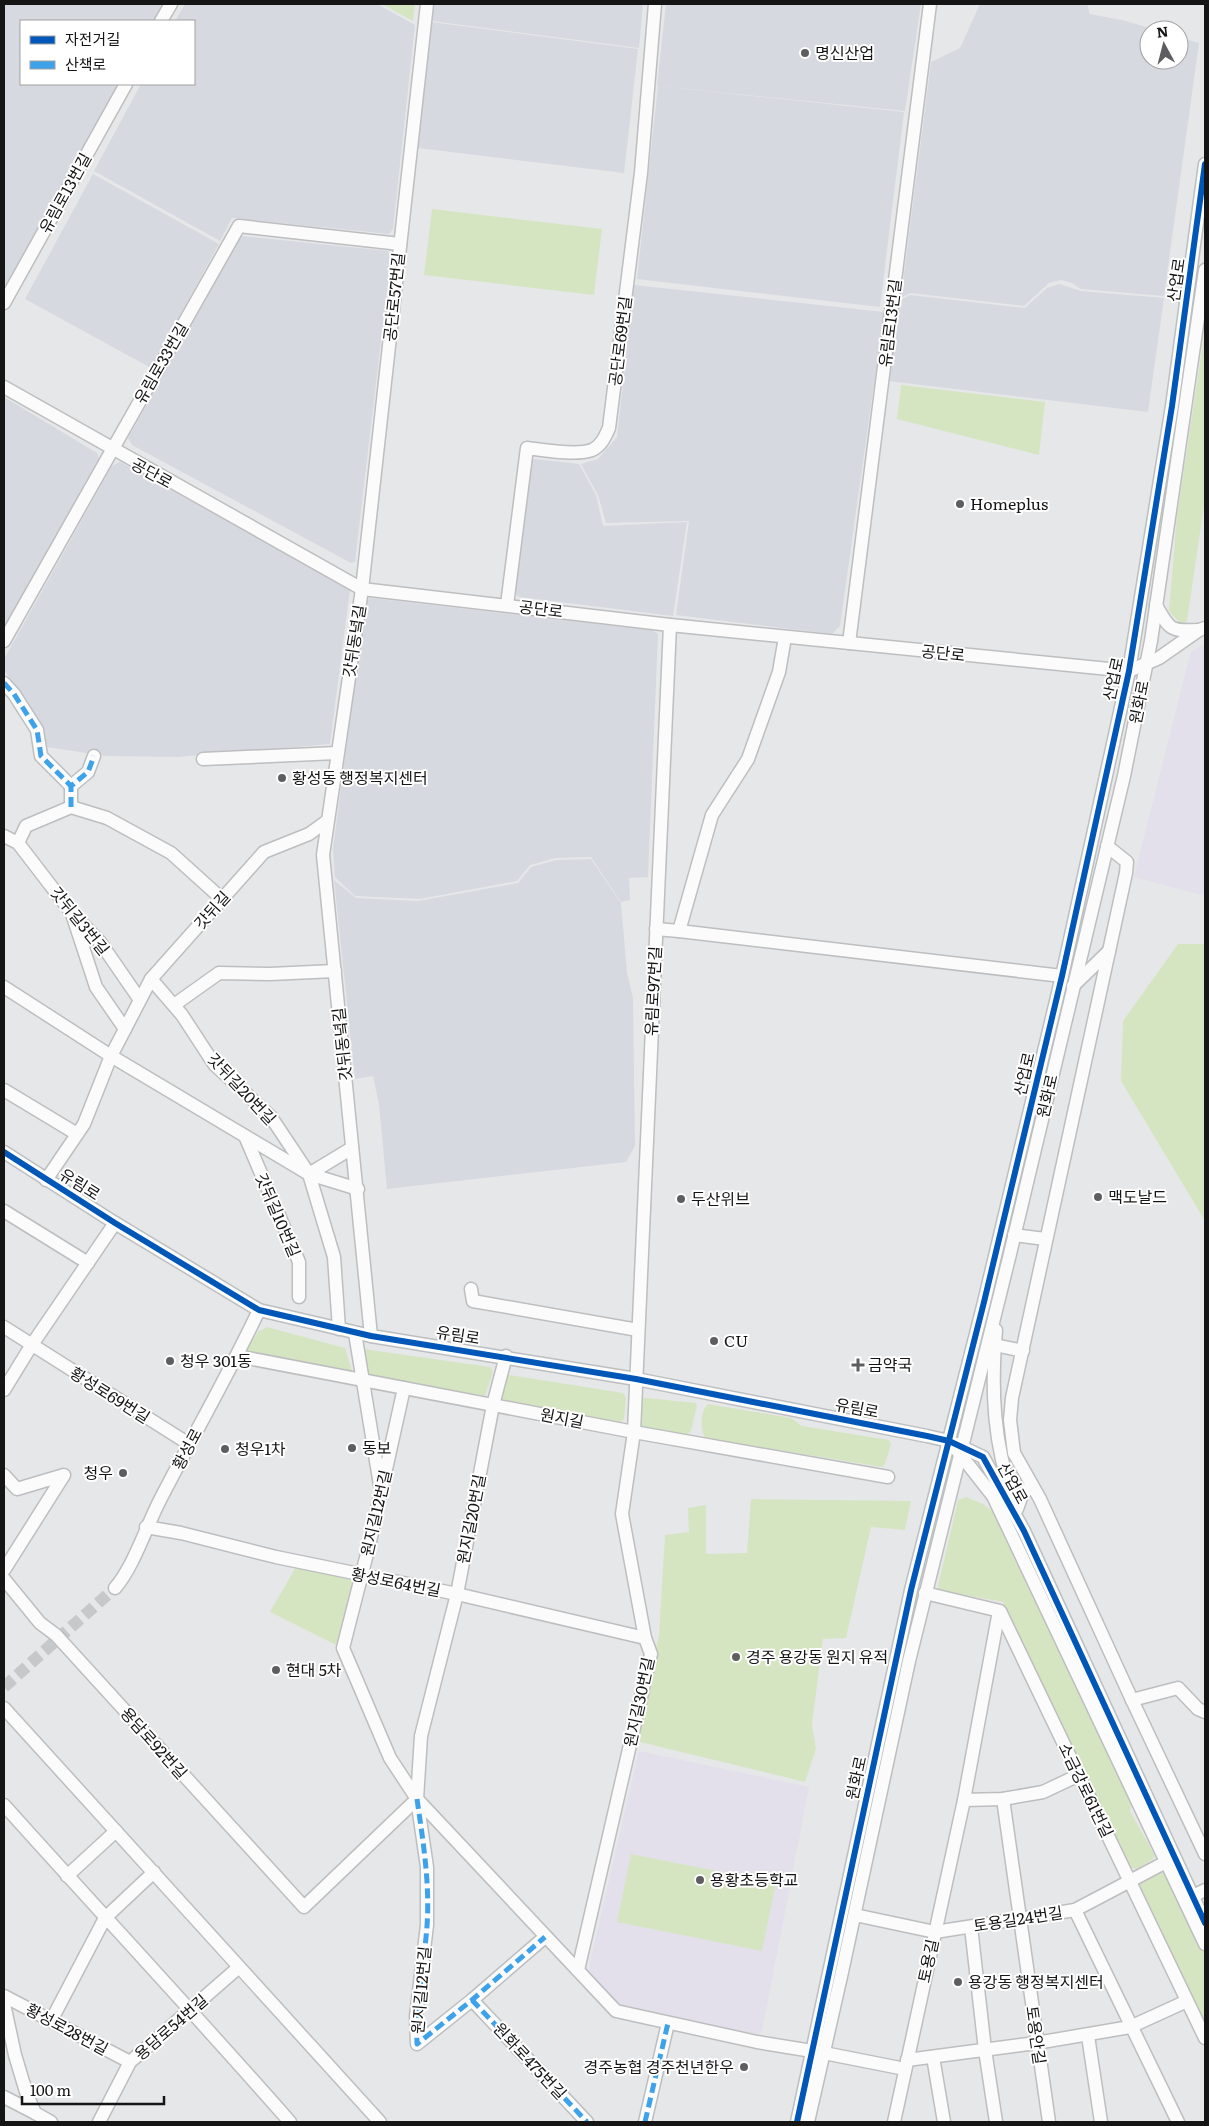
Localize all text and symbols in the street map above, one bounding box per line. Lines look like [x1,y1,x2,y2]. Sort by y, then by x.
legend [20,20,195,85]
north arrow [1139,20,1189,70]
text: N [1155,20,1170,42]
text: 자전거길 [65,27,120,50]
place label: 명신산업 [815,40,874,64]
marker: 명신산업 [799,47,811,59]
text: 산책로 [65,52,106,75]
street label: 유림로13번길 [32,148,96,237]
street label: 공단로57번길 [376,251,410,343]
street label: 산업로 [1160,256,1190,303]
street label: 유림로13번길 [872,277,906,368]
street label: 공단로69번길 [602,294,636,387]
street label: 유림로33번길 [127,317,193,408]
street label: 공단로 [127,451,178,493]
place label: Homeplus [970,491,1048,515]
marker: Homeplus [954,498,966,510]
street label: 공단로 [518,593,565,623]
street label: 갓뒤동녘길 [335,603,371,679]
street label: 공단로 [920,638,967,666]
street label: 산업로 [1096,654,1128,703]
street label: 원화로 [1122,678,1154,726]
place label: 황성동 행정복지센터 [292,765,428,789]
marker: 황성동 행정복지센터 [276,772,288,784]
street label: 갓뒤길3번길 [46,881,116,960]
street label: 갓뒤길 [188,885,235,934]
street label: 유림로97번길 [638,945,666,1036]
street label: 갓뒤동녘길 [325,1006,357,1082]
street label: 갓뒤길20번길 [203,1047,283,1130]
street label: 산업로 [1006,1049,1040,1098]
street label: 원화로 [1029,1071,1063,1120]
street label: 유림로 [55,1161,106,1205]
street label: 갓뒤길10번길 [250,1169,307,1260]
place label: 맥도날드 [1108,1184,1167,1208]
place label: 두산위브 [691,1186,750,1210]
marker: 맥도날드 [1092,1191,1104,1203]
marker: 두산위브 [675,1193,687,1205]
street label: 유림로 [434,1319,482,1349]
place label: CU [724,1328,748,1352]
marker: CU [708,1335,720,1347]
place label: 청우 301동 [180,1348,252,1372]
place label: 금약국 [868,1352,912,1376]
marker: 청우 301동 [164,1355,176,1367]
marker: 금약국 [852,1359,864,1371]
street label: 황성로69번길 [66,1360,155,1428]
street label: 유림로 [833,1391,881,1423]
street label: 원지길 [538,1401,586,1433]
street label: 황성로 [165,1423,207,1474]
place label: 동보 [362,1435,391,1459]
place label: 청우1차 [235,1436,286,1460]
marker: 동보 [346,1442,358,1454]
marker: 청우1차 [219,1443,231,1455]
street label: 산업로 [993,1457,1035,1508]
place label: 청우 [84,1460,113,1484]
marker: 청우 [117,1467,129,1479]
street label: 원지길12번길 [353,1467,397,1558]
street label: 원지길20번길 [450,1472,490,1566]
street label: 황성로64번길 [349,1561,443,1601]
place label: 경주 용강동 원지 유적 [746,1644,888,1668]
marker: 경주 용강동 원지 유적 [730,1651,742,1663]
street label: 원지길30번길 [617,1655,659,1749]
place label: 현대 5차 [286,1657,342,1681]
marker: 현대 5차 [270,1664,282,1676]
street label: 용담로92번길 [116,1701,194,1784]
street label: 소금강로61번길 [1053,1738,1120,1841]
street label: 원화로 [839,1753,871,1802]
place label: 용황초등학교 [710,1867,798,1891]
marker: 용황초등학교 [694,1874,706,1886]
street label: 토용길24번길 [971,1899,1064,1937]
street label: 토용길 [911,1937,943,1985]
street label: 원지길12번길 [404,1945,436,2035]
place label: 용강동 행정복지센터 [968,1969,1104,1993]
marker: 용강동 행정복지센터 [952,1976,964,1988]
street label: 용담로54번길 [128,1987,212,2065]
street label: 황성로28번길 [22,1996,113,2060]
street label: 토용안길 [1021,2004,1053,2066]
street label: 원화로475번길 [489,2016,573,2104]
place label: 경주농협 경주천년한우 [584,2054,734,2078]
marker: 경주농협 경주천년한우 [738,2061,750,2073]
scale bar [22,2074,165,2106]
text: 100 m [30,2078,71,2101]

